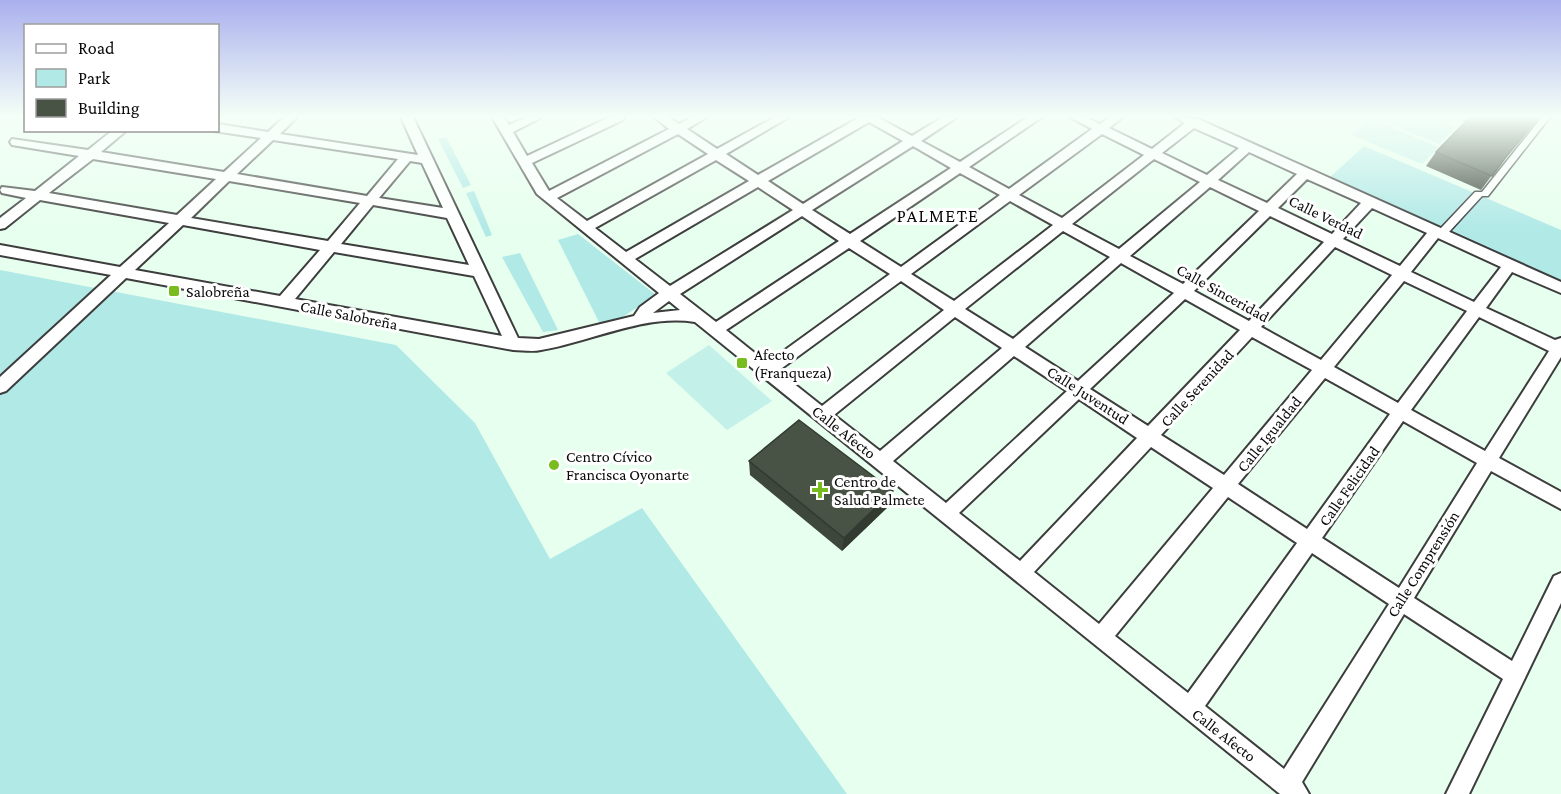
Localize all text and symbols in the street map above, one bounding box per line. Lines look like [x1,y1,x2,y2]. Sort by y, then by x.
legend [24,24,219,132]
text: Road [78,38,115,58]
text: Park [78,68,110,88]
text: Building [78,98,140,118]
street label: Calle Verdad [1286,192,1366,242]
district label: PALMETE [897,206,979,226]
street label: Calle Sinceridad [1174,261,1273,326]
place label: Salobreña [186,283,250,300]
marker: Salobreña [167,284,181,298]
street label: Calle Salobreña [299,297,400,333]
place label: Afecto (Franqueza) [754,346,832,382]
street label: Calle Serenidad [1157,346,1237,430]
marker: Afecto (Franqueza) [735,356,749,370]
street label: Calle Juventud [1044,362,1132,429]
street label: Calle Igualdad [1233,392,1306,476]
street label: Calle Afecto [809,402,879,462]
street label: Calle Felicidad [1315,442,1383,529]
place label: Centro Cívico Francisca Oyonarte [566,448,689,484]
marker: Centro Cívico Francisca Oyonarte [547,458,561,472]
place label: Centro de Salud Palmete [834,473,925,508]
marker: Centro de Salud Palmete [811,481,829,499]
street label: Calle Comprensión [1384,508,1464,621]
street label: Calle Afecto [1189,705,1259,765]

